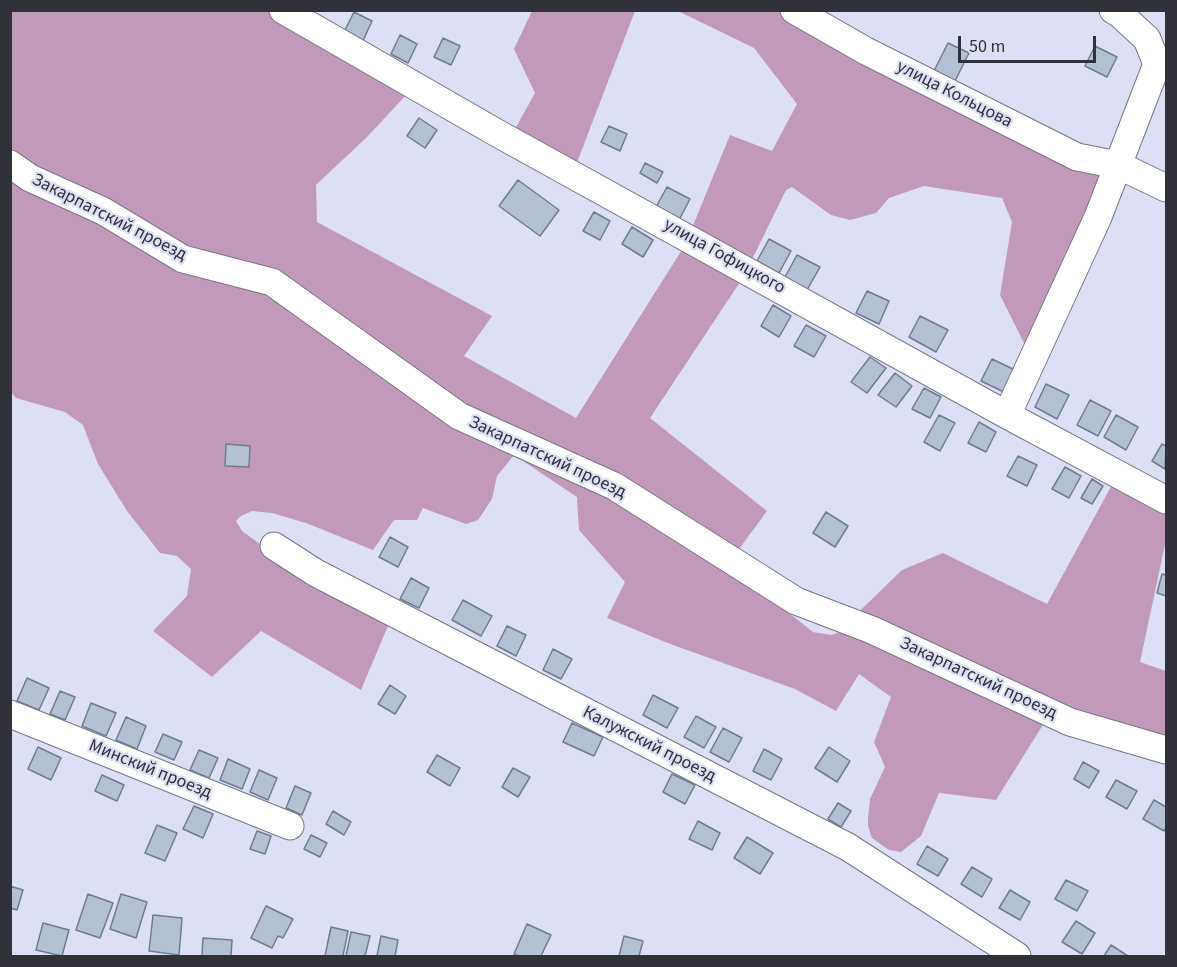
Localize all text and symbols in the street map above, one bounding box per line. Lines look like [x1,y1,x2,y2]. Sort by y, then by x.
scale bar [961,24,1099,62]
text: 50 m [969,34,1005,59]
street label: улица Кольцова [892,56,1016,134]
street label: Закарпатский проезд [28,170,190,266]
street label: улица Гофицкого [659,215,789,299]
street label: Закарпатский проезд [465,412,629,504]
street label: Закарпатский проезд [896,633,1060,725]
street label: Калужский проезд [579,702,719,788]
street label: Минский проезд [85,735,215,805]

